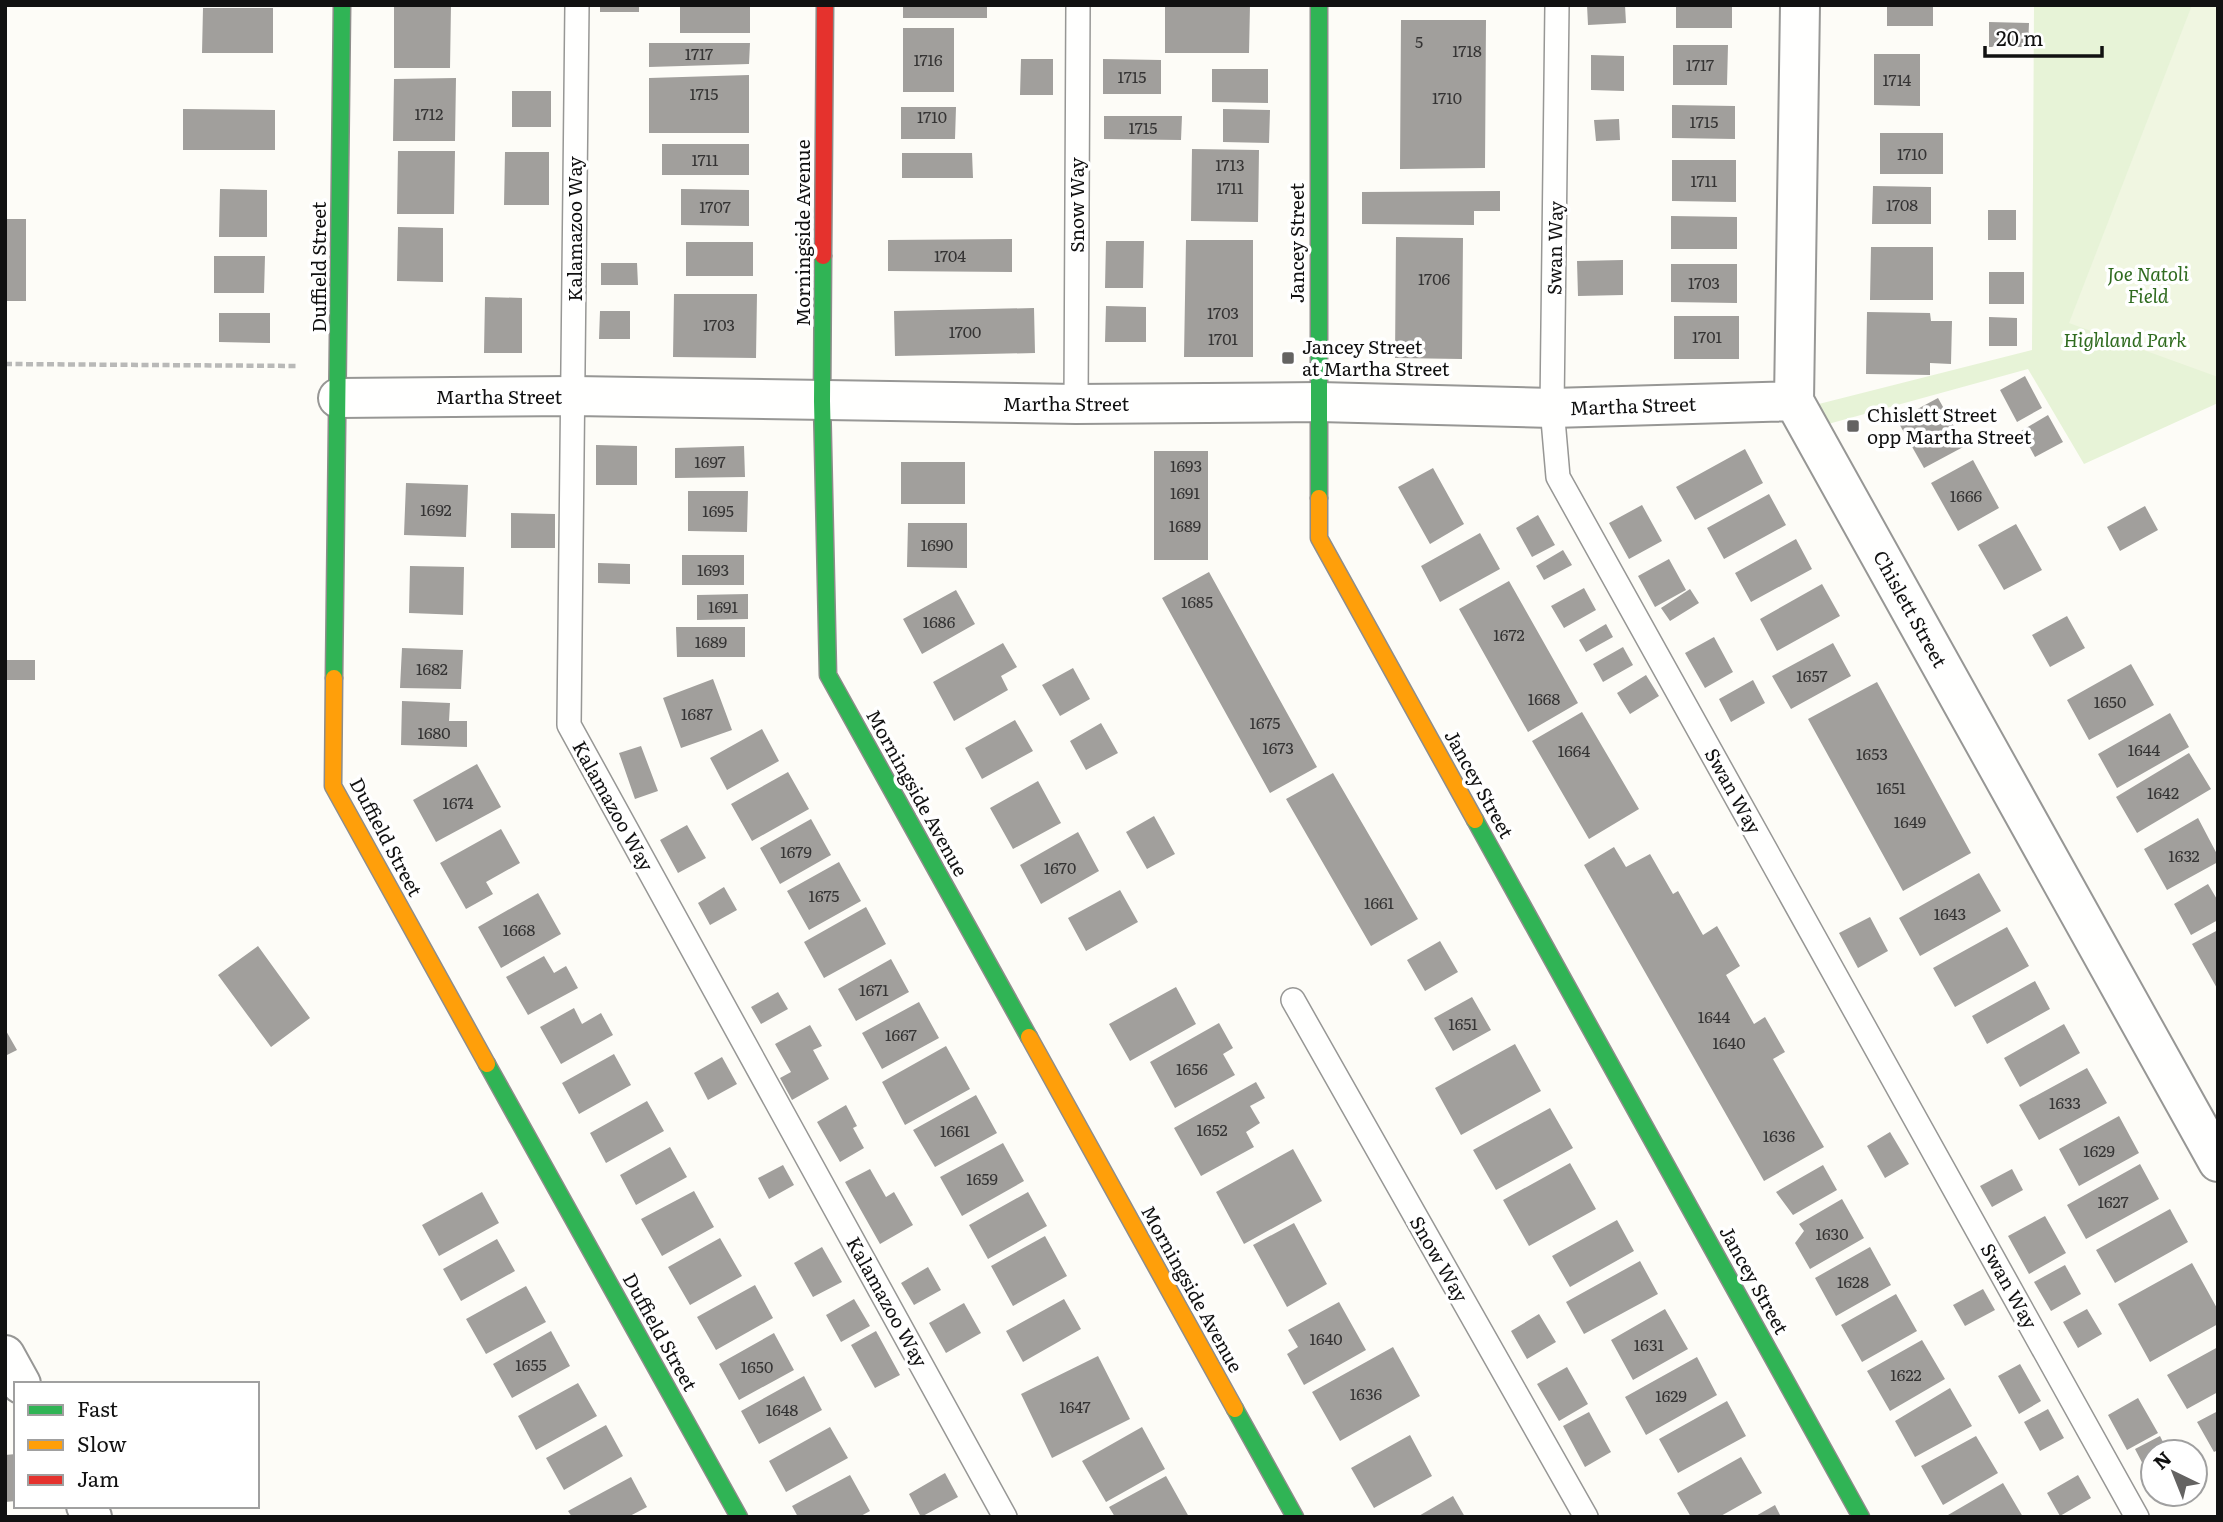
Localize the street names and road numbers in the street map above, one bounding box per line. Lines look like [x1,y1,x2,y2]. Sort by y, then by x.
street label: Morningside Avenue [788,139,816,327]
street label: Kalamazoo Way [560,156,588,302]
street label: Snow Way [1062,157,1090,253]
street label: Jancey Street [1282,182,1310,303]
street label: Duffield Street [304,201,332,333]
street label: Swan Way [1539,201,1569,295]
street label: Martha Street [436,382,563,410]
street label: Martha Street [1003,389,1130,417]
street label: Martha Street [1569,389,1697,421]
street label: Chislett Street [1867,545,1955,672]
street label: Morningside Avenue [860,704,976,881]
street label: Jancey Street [1438,724,1521,843]
street label: Kalamazoo Way [566,735,661,876]
street label: Swan Way [1699,742,1769,839]
street label: Duffield Street [344,772,430,901]
street label: Morningside Avenue [1135,1200,1251,1377]
street label: Snow Way [1404,1210,1476,1307]
street label: Jancey Street [1713,1220,1796,1339]
street label: Kalamazoo Way [840,1231,935,1372]
street label: Swan Way [1975,1237,2045,1334]
street label: Duffield Street [617,1267,705,1396]

